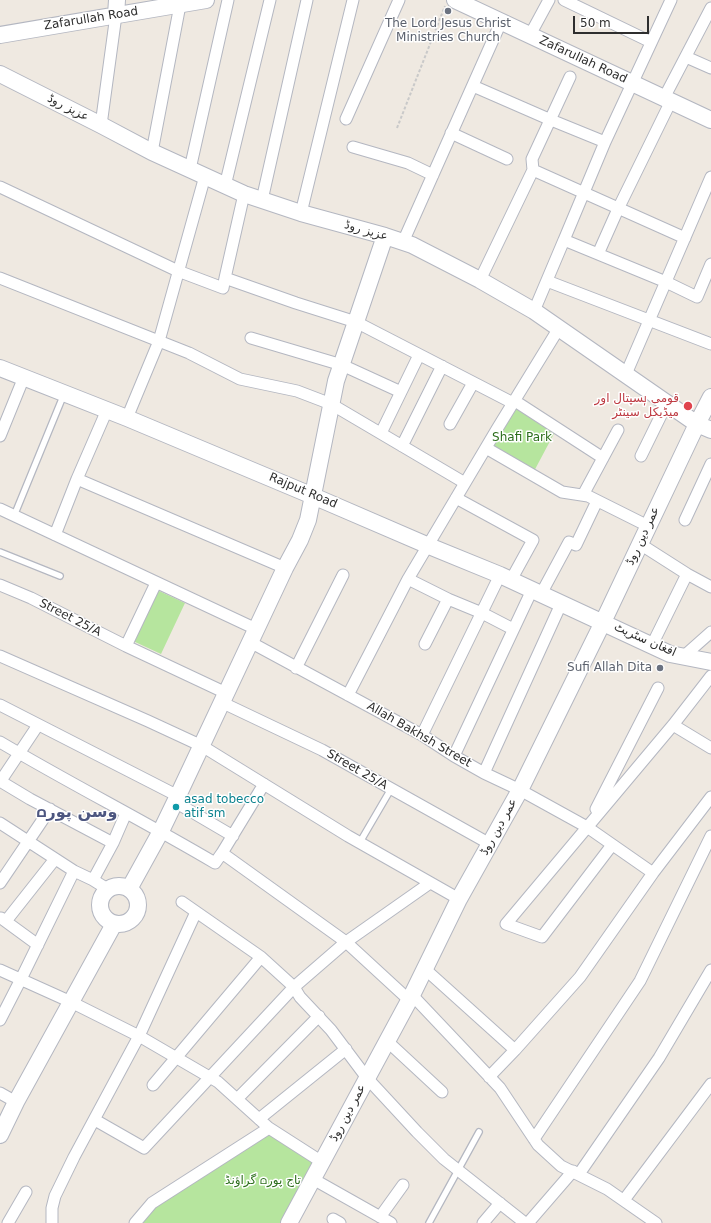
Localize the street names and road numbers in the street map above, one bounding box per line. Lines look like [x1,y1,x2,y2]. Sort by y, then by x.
street label: Zafarullah Road [43,4,139,34]
street label: Zafarullah Road [537,33,629,87]
street label: عزیز روڈ [45,91,91,125]
street label: عزیز روڈ [343,218,389,244]
street label: Rajput Road [267,470,339,512]
street label: عمر دین روڈ [623,504,663,568]
street label: Street 25/A [37,596,103,640]
street label: افغان سٹریٹ [612,620,678,660]
street label: Allah Bakhsh Street [364,699,474,771]
street label: Street 25/A [324,747,390,793]
street label: عمر دین روڈ [477,796,521,858]
street label: عمر دین روڈ [327,1082,369,1144]

